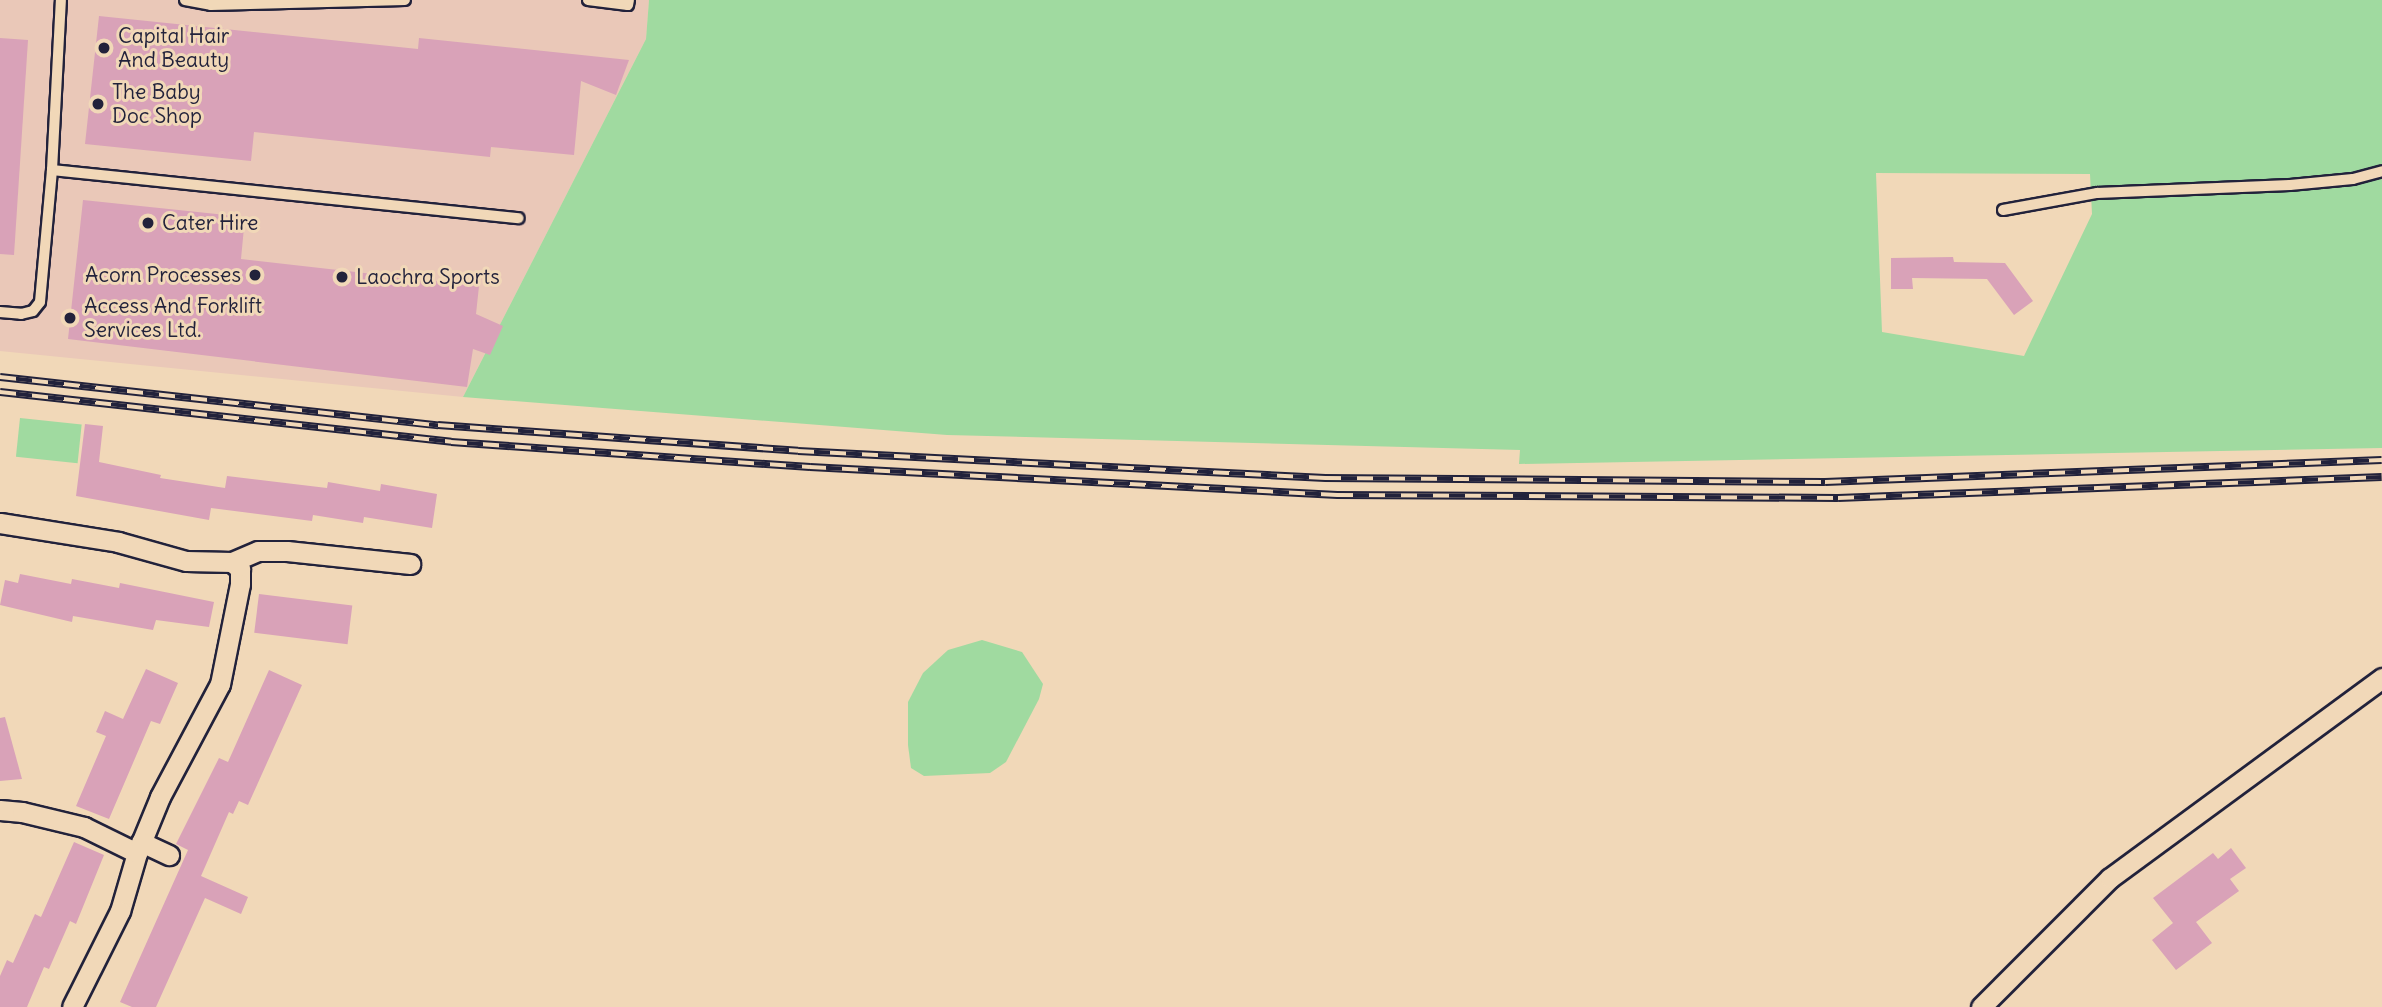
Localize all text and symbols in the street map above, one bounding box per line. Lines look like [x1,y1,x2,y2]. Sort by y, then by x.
place label: Capital Hair And Beauty [118,23,229,73]
marker: Capital Hair And Beauty [96,40,112,56]
place label: The Baby Doc Shop [112,79,202,129]
marker: The Baby Doc Shop [90,96,106,112]
place label: Cater Hire [162,210,258,236]
marker: Cater Hire [140,215,156,231]
place label: Acorn Processes [85,262,241,288]
place label: Laochra Sports [356,264,500,290]
marker: Acorn Processes [247,267,263,283]
marker: Laochra Sports [334,269,350,285]
place label: Access And Forklift Services Ltd. [84,293,262,343]
marker: Access And Forklift Services Ltd. [62,310,78,326]

